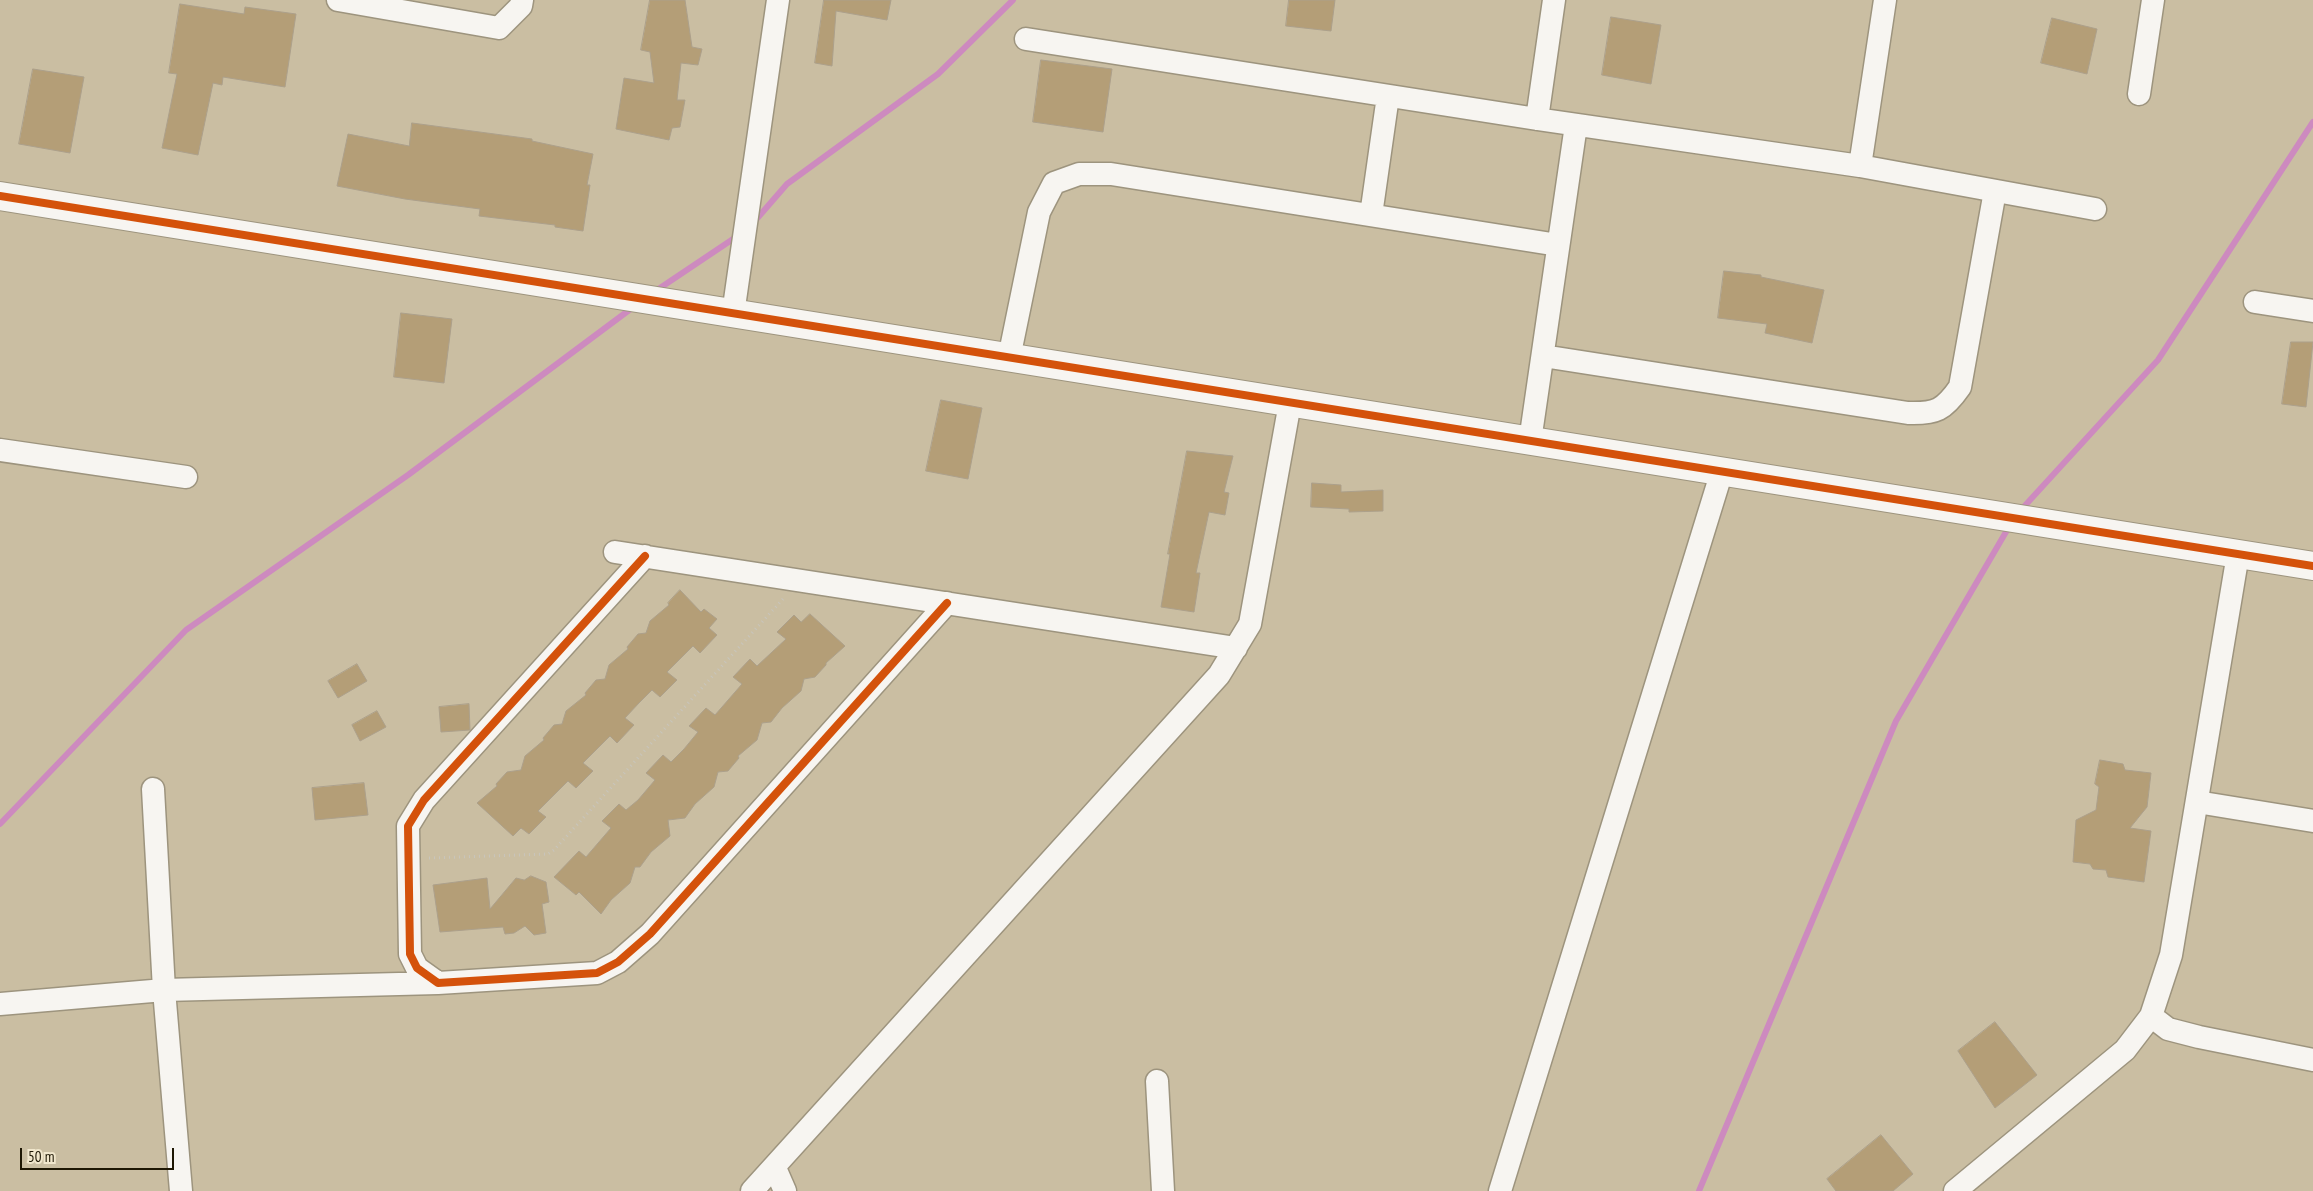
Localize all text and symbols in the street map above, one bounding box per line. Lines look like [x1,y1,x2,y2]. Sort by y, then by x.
scale bar [22,1138,176,1170]
text: 50 m [28,1147,54,1166]

